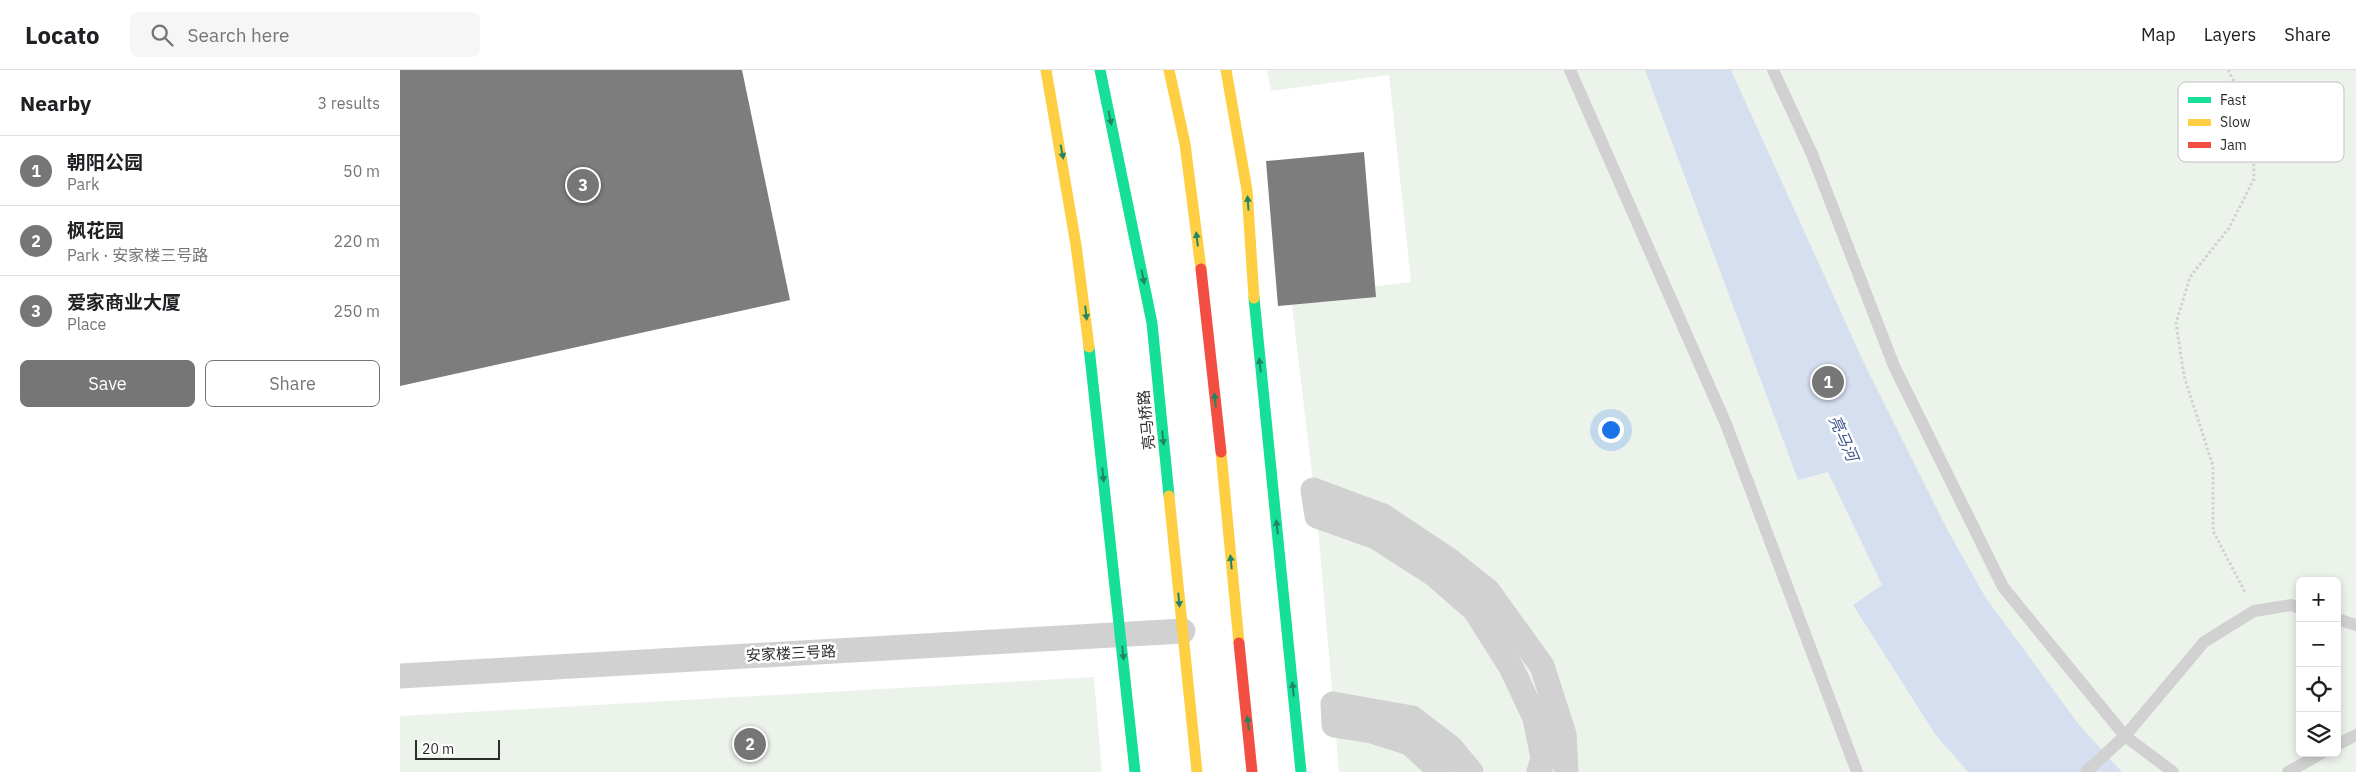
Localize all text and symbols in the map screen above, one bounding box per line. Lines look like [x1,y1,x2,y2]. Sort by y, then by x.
search box [130,12,480,57]
text: Locato [25,19,100,51]
icon: search [148,21,176,49]
text: Search here [188,23,289,47]
text: Map [2141,23,2176,46]
text: Layers [2204,23,2256,46]
text: Share [2284,23,2331,46]
legend [2178,82,2344,162]
text: Nearby [20,89,91,117]
text: Fast [2220,91,2246,109]
text: 3 results [317,93,380,113]
one-way arrow [1106,110,1114,125]
text: Slow [2220,113,2251,131]
text: Jam [2220,136,2247,154]
one-way arrow [1059,145,1067,161]
text: 朝阳公园 [67,150,143,174]
text: 1 [31,161,41,181]
text: 50 m [343,161,380,181]
pin: 3 [567,166,599,204]
text: Park [67,174,99,194]
one-way arrow [1244,195,1252,211]
text: 枫花园 [67,218,124,242]
one-way arrow [1193,230,1201,246]
text: 2 [31,231,41,251]
text: 220 m [333,231,380,251]
text: Park · 安家楼三号路 [67,245,208,265]
one-way arrow [1139,269,1147,284]
text: 爱家商业大厦 [67,290,181,314]
text: 3 [31,301,41,321]
text: 250 m [333,301,380,321]
one-way arrow [1082,305,1090,321]
text: Place [67,314,106,334]
one-way arrow [1256,357,1264,373]
button: Save [20,360,195,407]
button: Share [205,360,380,407]
pin: 1 [1812,363,1844,401]
street label: 亮马桥路 [1133,389,1159,451]
one-way arrow [1211,392,1219,408]
water label: 亮马河 [1825,412,1864,467]
your location [1598,417,1624,443]
one-way arrow [1159,430,1167,446]
one-way arrow [1100,467,1108,483]
one-way arrow [1272,519,1280,535]
one-way arrow [1227,553,1235,569]
map controls [2296,577,2341,757]
button: + [2296,577,2341,622]
one-way arrow [1176,592,1184,608]
button: − [2296,622,2341,667]
street label: 安家楼三号路 [746,641,836,665]
one-way arrow [1119,646,1127,662]
button: locate [2296,667,2341,712]
one-way arrow [1288,680,1296,696]
button: layers [2296,712,2341,757]
one-way arrow [1243,715,1251,731]
pin: 2 [734,725,766,763]
scale bar [415,737,500,760]
text: 20 m [422,740,454,758]

